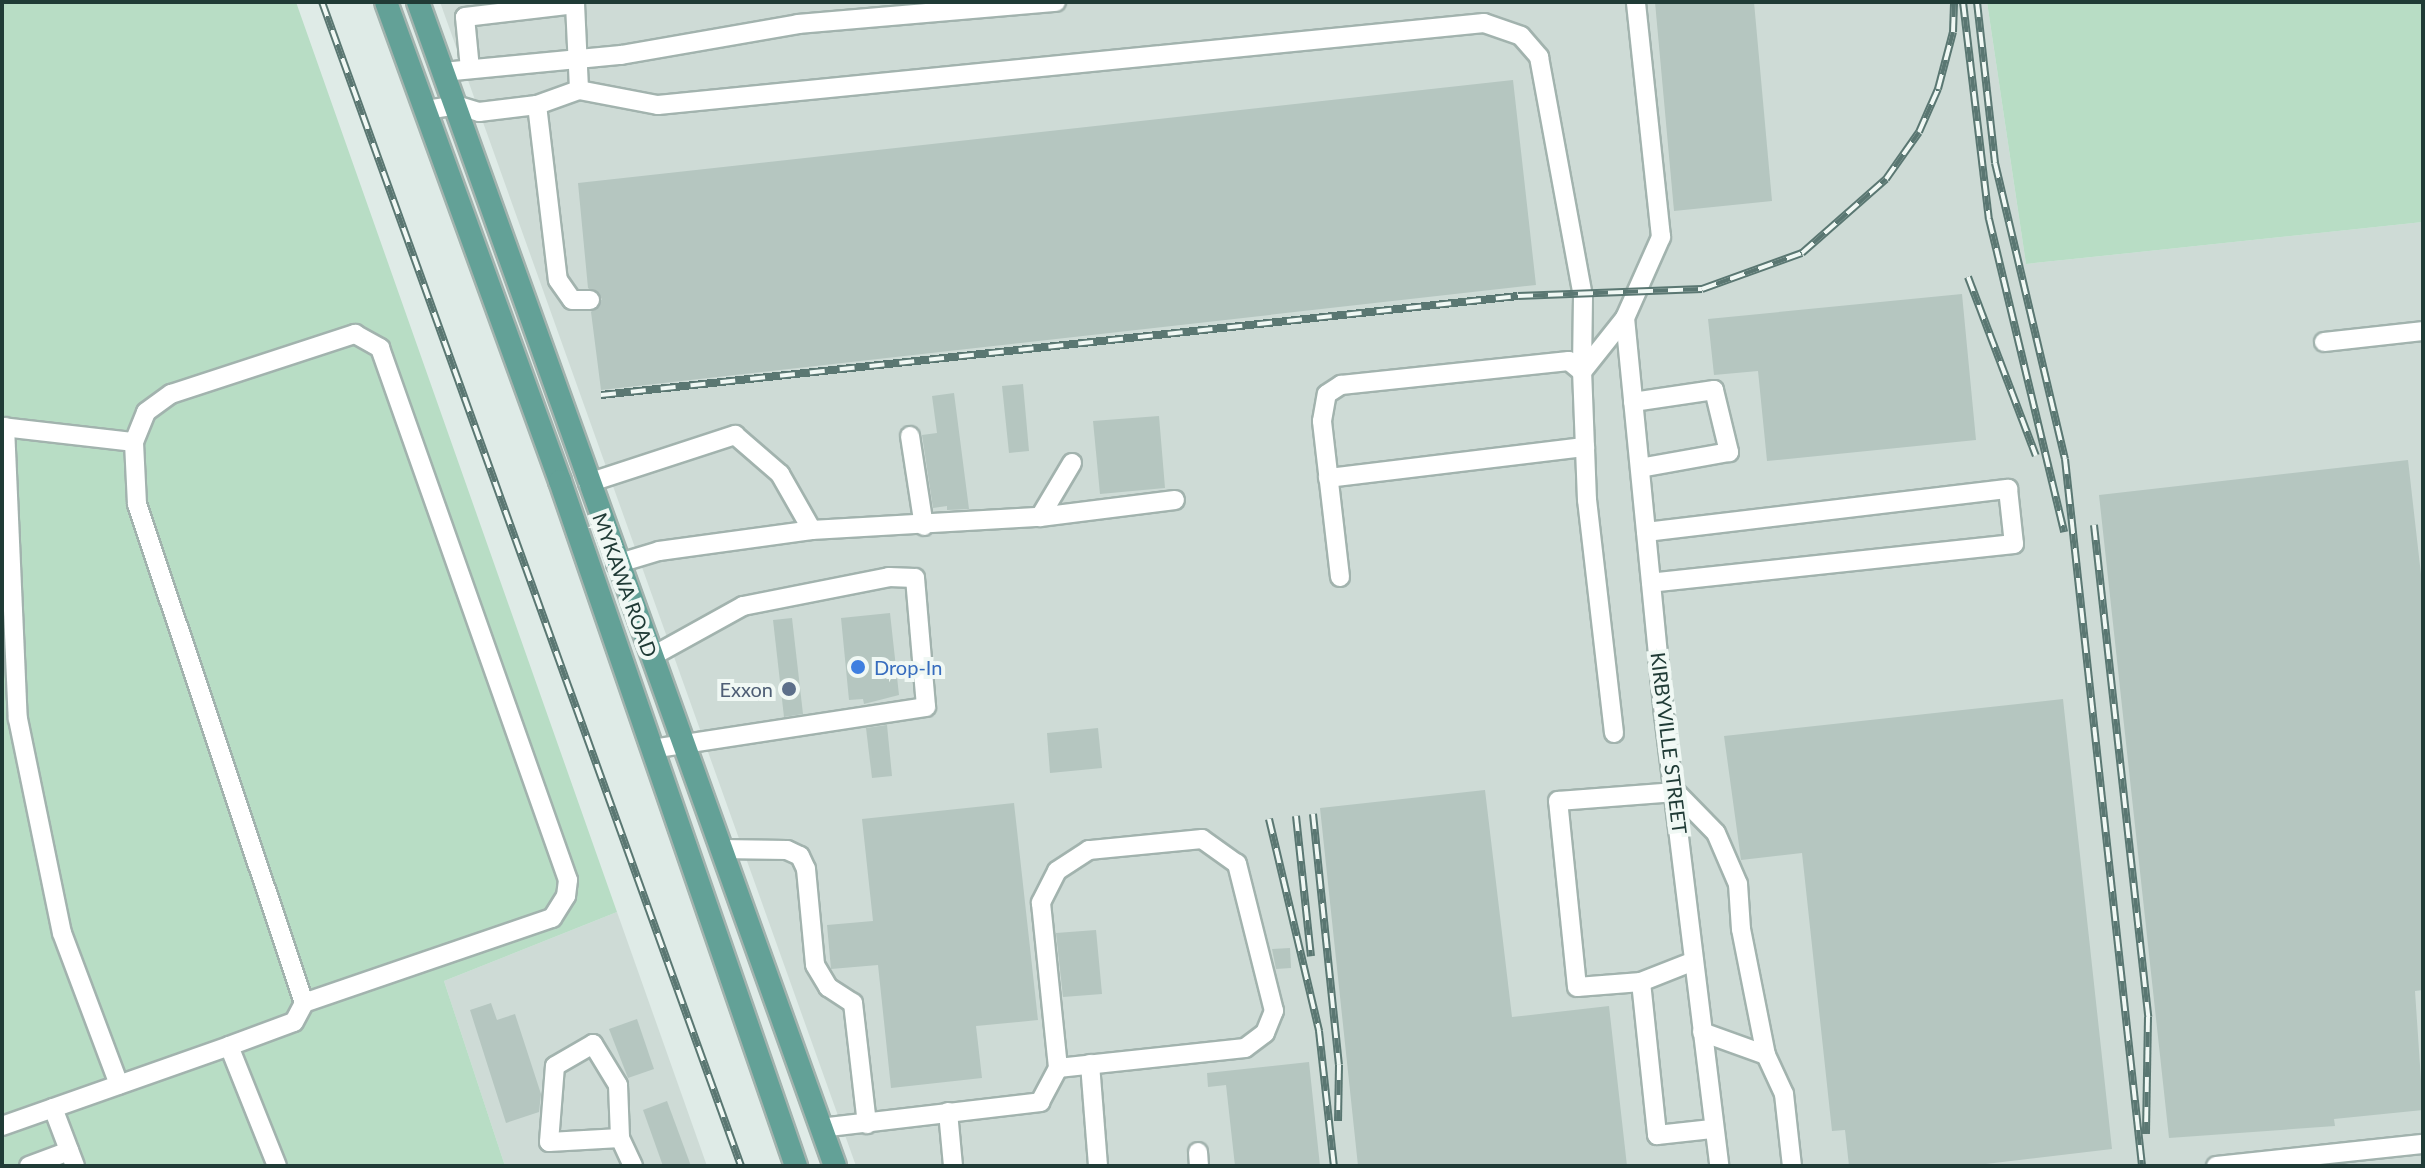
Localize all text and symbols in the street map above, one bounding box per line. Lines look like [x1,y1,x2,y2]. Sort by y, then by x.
street label: MYKAWA ROAD [588,509,662,661]
street label: KIRBYVILLE STREET [1646,651,1692,835]
place label: Drop-In [874,655,942,679]
marker: Drop-In [849,658,867,676]
place label: Exxon [719,677,773,701]
marker: Exxon [780,680,798,698]

